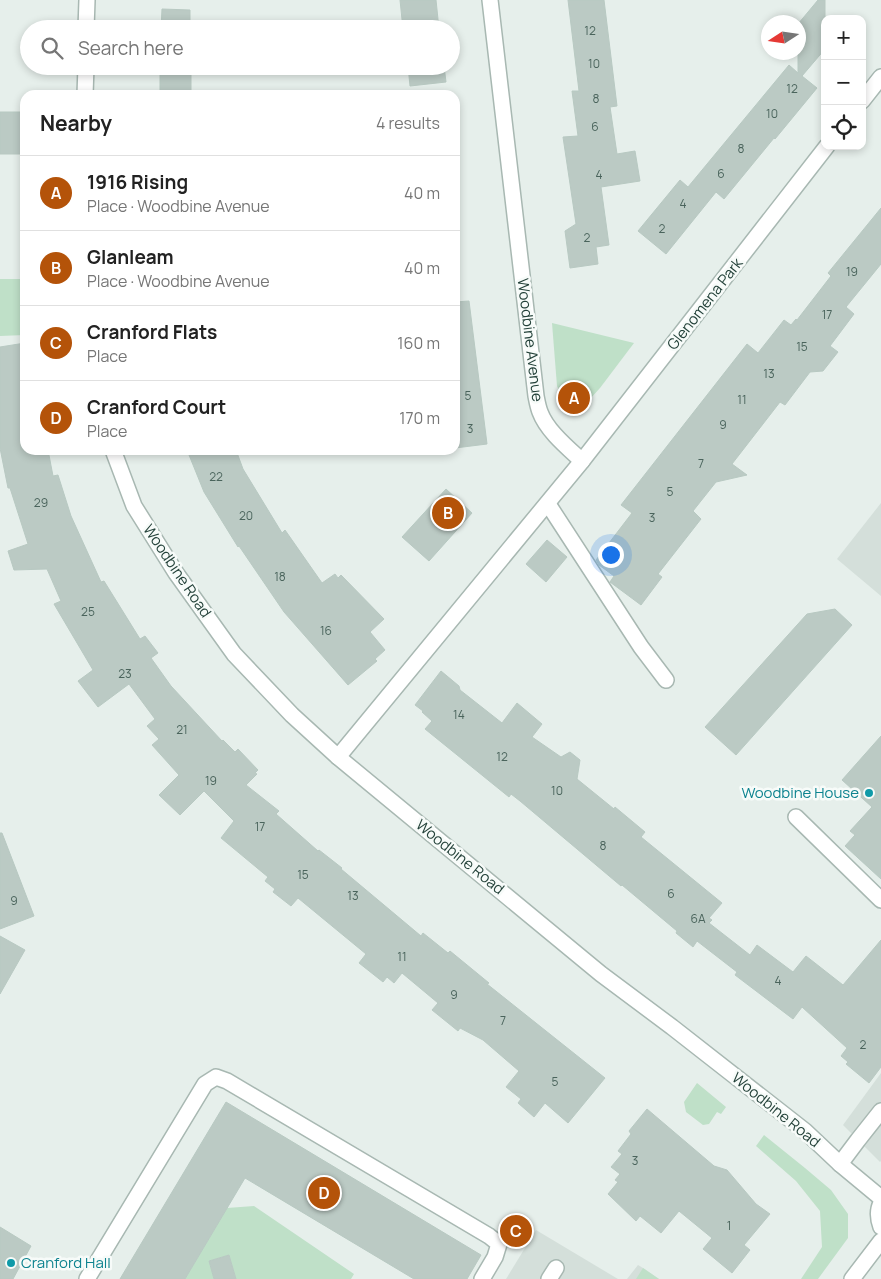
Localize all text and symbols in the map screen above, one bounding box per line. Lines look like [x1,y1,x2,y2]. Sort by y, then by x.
north arrow [761,15,806,60]
map controls [821,15,866,150]
button: + [821,15,866,60]
search box [20,20,460,75]
house number: 12 [584,22,596,39]
icon: search [38,34,66,62]
text: Search here [78,35,184,61]
house number: 10 [588,55,600,72]
button: − [821,60,866,105]
house number: 12 [786,80,798,97]
house number: 8 [593,90,600,107]
house number: 10 [766,105,778,122]
button: locate [821,105,866,150]
text: Nearby [40,109,112,137]
text: 4 results [376,112,440,134]
house number: 6 [591,118,599,135]
house number: 8 [738,140,745,157]
house number: 6 [717,165,725,182]
house number: 4 [595,166,603,183]
text: 1916 Rising [87,169,188,195]
text: A [51,182,61,204]
text: 40 m [404,182,440,204]
text: Place · Woodbine Avenue [87,195,270,217]
house number: 4 [679,195,687,212]
house number: 2 [659,220,666,237]
house number: 2 [584,229,591,246]
text: Glanleam [87,244,174,270]
street label: Glenomena Park [662,253,748,354]
text: B [51,257,61,279]
text: 40 m [404,257,440,279]
house number: 19 [846,263,858,280]
text: Place · Woodbine Avenue [87,270,270,292]
street label: Woodbine Avenue [513,277,549,403]
house number: 17 [822,306,832,323]
text: Cranford Flats [87,319,217,345]
text: C [50,332,62,354]
text: 160 m [397,332,440,354]
house number: 15 [796,338,808,355]
text: Place [87,345,127,367]
house number: 13 [763,365,775,382]
pin: A [558,379,590,417]
house number: 5 [465,387,472,404]
house number: 11 [737,391,747,408]
text: Cranford Court [87,394,226,420]
text: D [50,407,62,429]
text: 170 m [399,407,440,429]
house number: 9 [719,416,727,433]
text: Place [87,420,127,442]
house number: 3 [467,420,473,437]
house number: 7 [698,455,704,472]
house number: 22 [209,468,223,485]
house number: 5 [667,483,674,500]
house number: 29 [34,494,48,511]
pin: B [432,494,464,532]
house number: 20 [239,507,253,524]
house number: 3 [649,509,655,526]
street label: Woodbine Road [138,520,216,621]
your location [598,542,624,568]
house number: 18 [274,568,286,585]
house number: 25 [81,603,95,620]
house number: 16 [320,622,332,639]
house number: 23 [118,665,132,682]
house number: 14 [453,706,465,723]
house number: 21 [176,721,188,738]
house number: 12 [496,748,508,765]
house number: 19 [205,772,217,789]
house number: 10 [551,782,563,799]
place label: Woodbine House [742,782,859,803]
marker: Woodbine House [863,787,875,799]
street label: Woodbine Road [412,814,509,899]
house number: 17 [255,818,265,835]
house number: 8 [600,837,607,854]
house number: 15 [297,866,309,883]
house number: 6 [667,885,675,902]
house number: 13 [347,887,359,904]
house number: 9 [10,892,18,909]
house number: 6A [690,910,706,927]
house number: 11 [397,948,407,965]
house number: 4 [774,972,782,989]
house number: 9 [450,986,458,1003]
house number: 7 [500,1012,506,1029]
house number: 2 [860,1036,867,1053]
street label: Woodbine Road [728,1067,825,1152]
house number: 5 [552,1073,559,1090]
house number: 3 [632,1152,638,1169]
pin: D [308,1174,340,1212]
pin: C [500,1212,532,1250]
house number: 1 [727,1217,731,1234]
place label: Cranford Hall [21,1252,111,1273]
marker: Cranford Hall [5,1257,17,1269]

